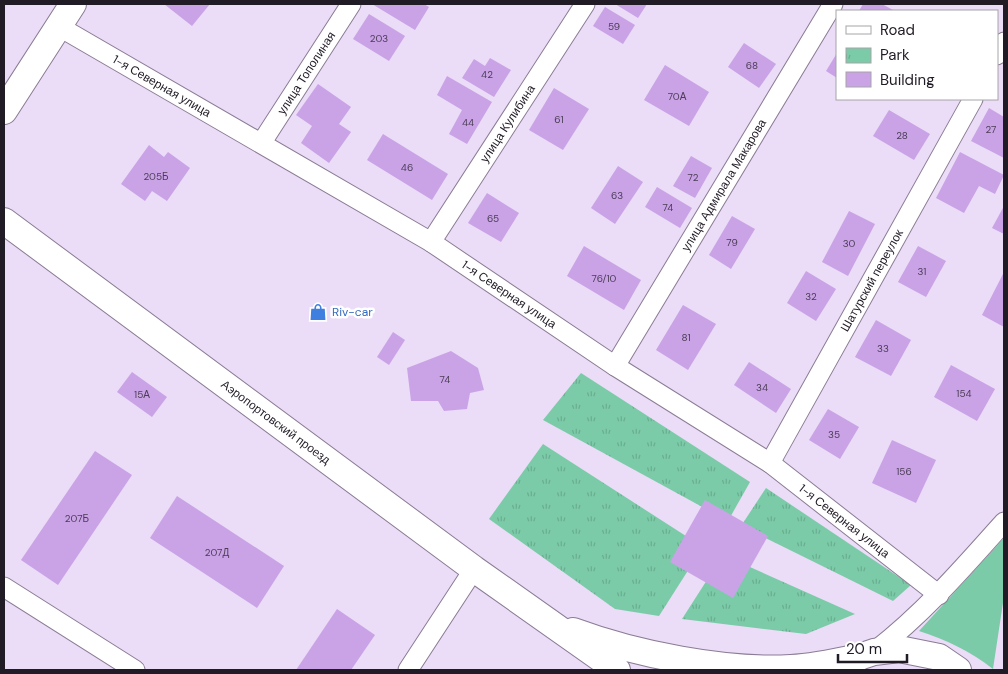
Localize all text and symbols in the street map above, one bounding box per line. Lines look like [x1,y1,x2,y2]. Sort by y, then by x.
legend [836,10,998,100]
house number: 59 [608,20,620,33]
text: Road [880,20,915,40]
street label: улица Тополиная [274,28,339,118]
house number: 203 [370,32,388,45]
text: Park [880,45,910,65]
street label: 1-я Северная улица [110,51,214,121]
house number: 68 [746,59,758,72]
house number: 42 [481,68,493,81]
text: Building [880,70,935,90]
street label: улица Кулибина [477,81,539,166]
house number: 70А [668,90,687,103]
house number: 61 [554,113,564,126]
house number: 44 [462,116,474,129]
street label: улица Адмирала Макарова [678,116,770,254]
house number: 27 [986,123,996,136]
house number: 28 [896,129,908,142]
house number: 46 [401,161,413,174]
house number: 205Б [143,170,169,183]
house number: 72 [688,171,699,184]
house number: 63 [611,189,623,202]
house number: 74 [663,201,673,214]
house number: 65 [487,212,499,225]
street label: Шатурский переулок [837,226,907,334]
house number: 79 [726,236,738,249]
house number: 30 [843,237,856,250]
street label: 1-я Северная улица [458,257,560,332]
house number: 31 [918,265,926,278]
house number: 76/10 [592,272,617,285]
house number: 32 [805,290,817,303]
shop icon: Riv-car [308,302,328,322]
place label: Riv-car [332,304,373,320]
house number: 81 [682,331,691,344]
house number: 33 [877,342,889,355]
house number: 74 [440,373,450,386]
street label: Аэропортовский проезд [218,376,333,468]
house number: 34 [756,381,768,394]
house number: 154 [956,387,972,400]
house number: 15А [134,388,150,401]
house number: 35 [828,428,840,441]
house number: 156 [896,465,912,478]
street label: 1-я Северная улица [796,481,893,562]
house number: 207Б [65,512,90,525]
house number: 207Д [205,546,229,559]
scale bar [838,632,907,664]
text: 20 m [846,639,882,659]

